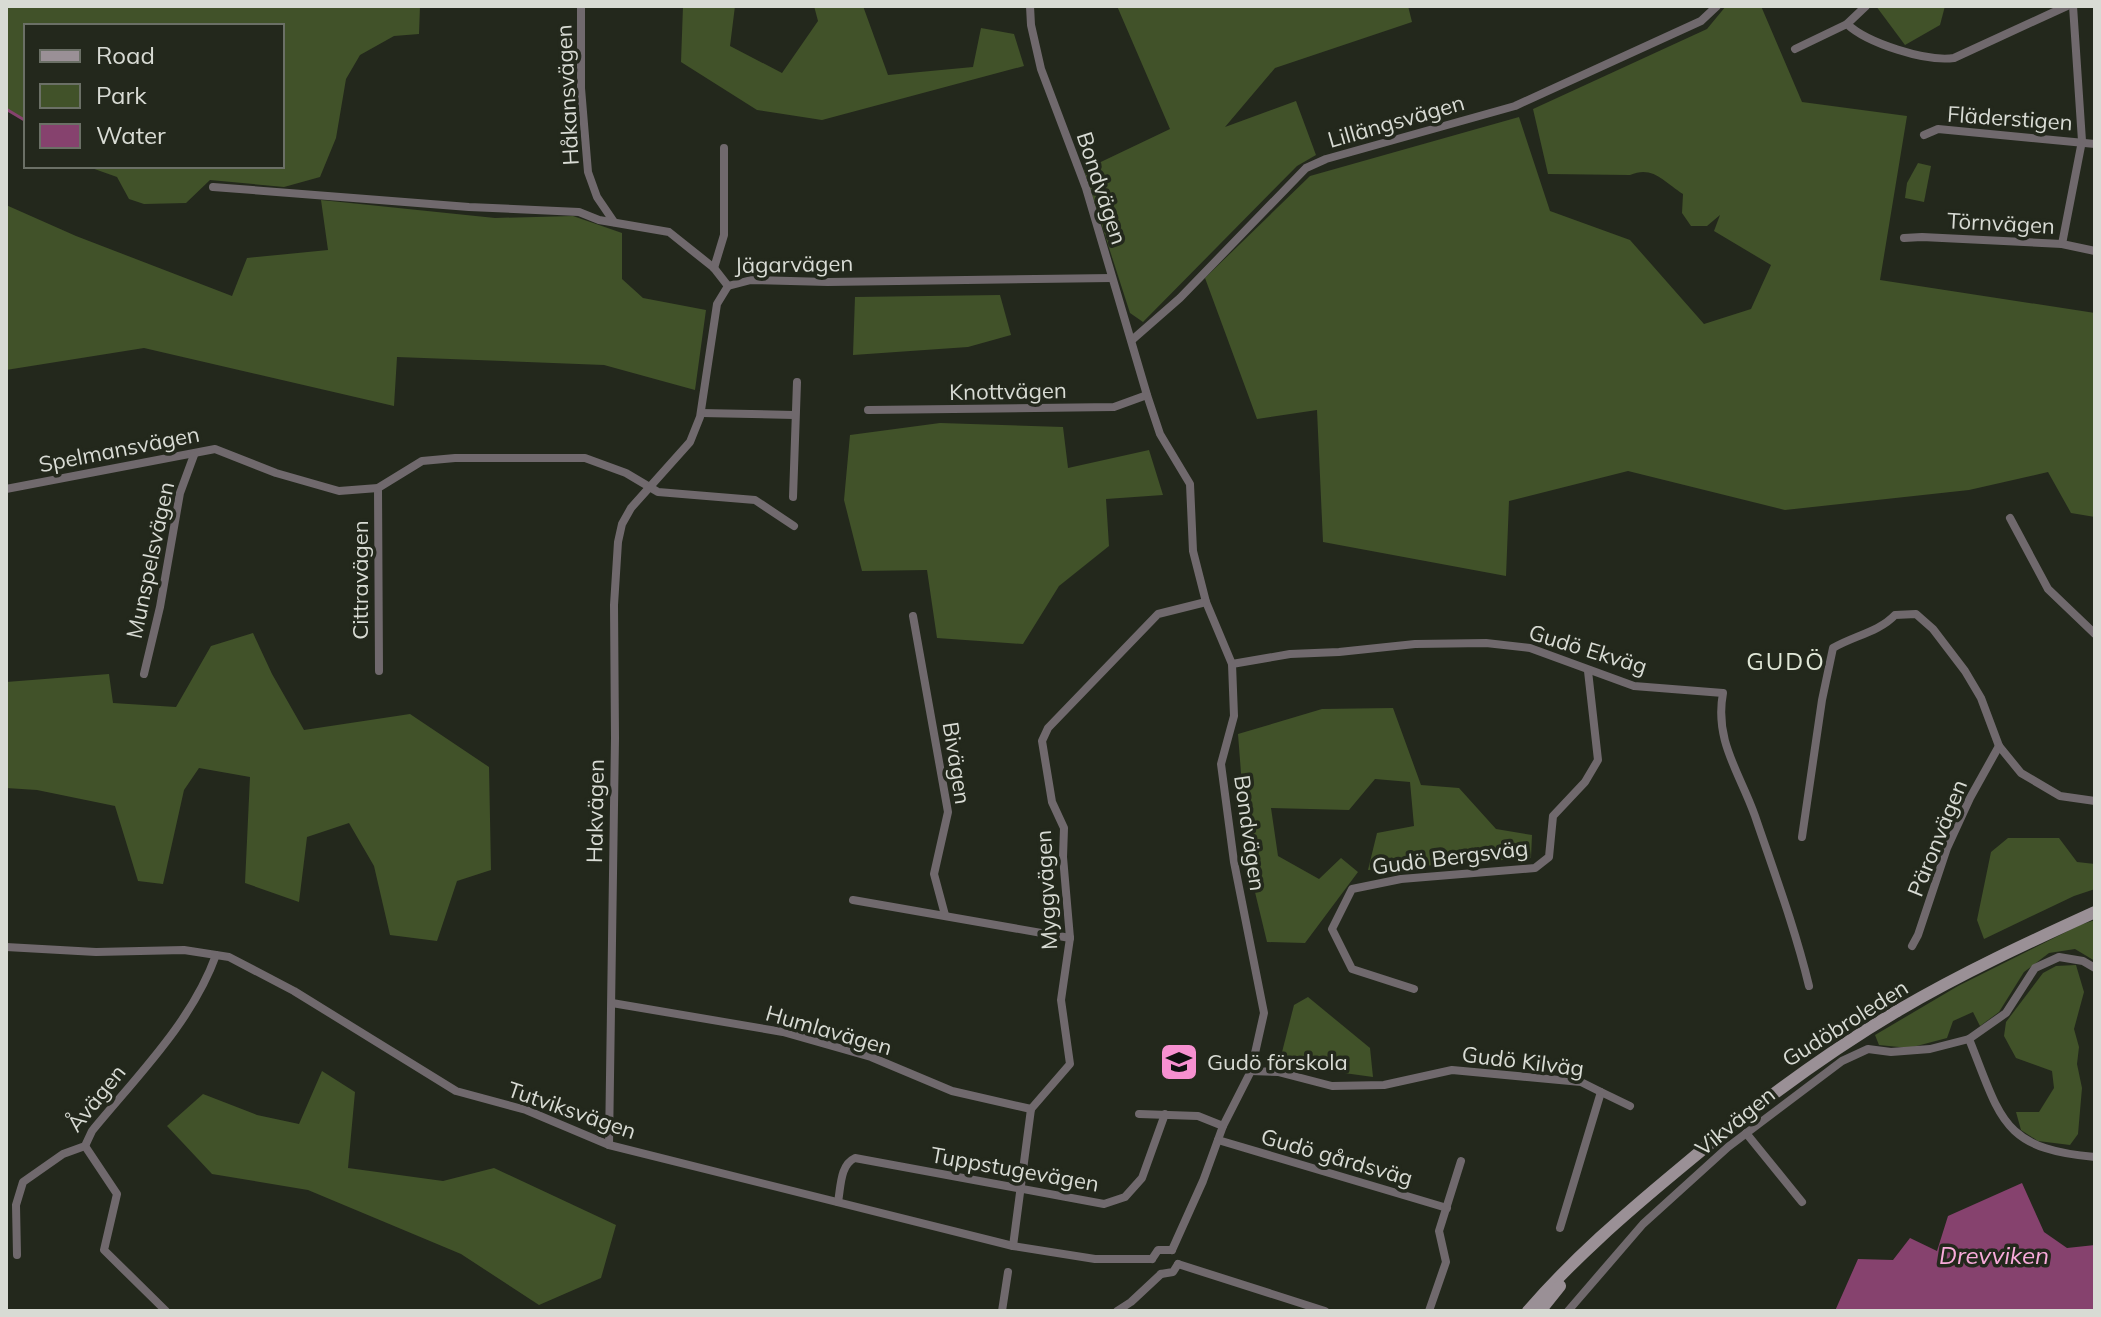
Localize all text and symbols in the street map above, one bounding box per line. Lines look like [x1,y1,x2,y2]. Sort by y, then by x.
legend [24,24,284,168]
street label: Håkansvägen [549,24,585,166]
text: Road [96,40,155,70]
text: Park [96,80,147,110]
street label: Lillängsvägen [1324,88,1468,154]
street label: Fläderstigen [1946,100,2074,136]
text: Water [96,120,166,150]
street label: Bondvägen [1071,128,1133,248]
street label: Törnvägen [1946,206,2056,240]
street label: Jägarvägen [734,249,854,279]
street label: Knottvägen [949,376,1067,406]
street label: Spelmansvägen [36,420,202,478]
street label: Munspelsvägen [120,479,180,641]
street label: Cittravägen [346,520,374,640]
street label: Gudö Ekväg [1525,618,1651,680]
district label: GUDÖ [1746,646,1826,676]
street label: Bivägen [937,720,977,806]
street label: Hakvägen [580,759,610,863]
street label: Bondvägen [1228,773,1272,893]
street label: Päronvägen [1901,775,1973,901]
street label: Myggvägen [1029,829,1063,951]
street label: Gudö Bergsväg [1370,834,1530,880]
street label: Gudöbroleden [1777,973,1913,1073]
street label: Humlavägen [763,999,895,1061]
street label: Gudö Kilväg [1460,1040,1586,1082]
school or university icon: Gudö förskola [1158,1041,1200,1083]
place label: Gudö förskola [1207,1048,1348,1076]
street label: Åvägen [60,1059,132,1137]
street label: Tutviksvägen [504,1075,640,1145]
street label: Vikvägen [1689,1080,1781,1162]
street label: Gudö gårdsväg [1258,1122,1416,1192]
street label: Tuppstugevägen [929,1140,1101,1198]
water label: Drevviken [1939,1240,2049,1270]

